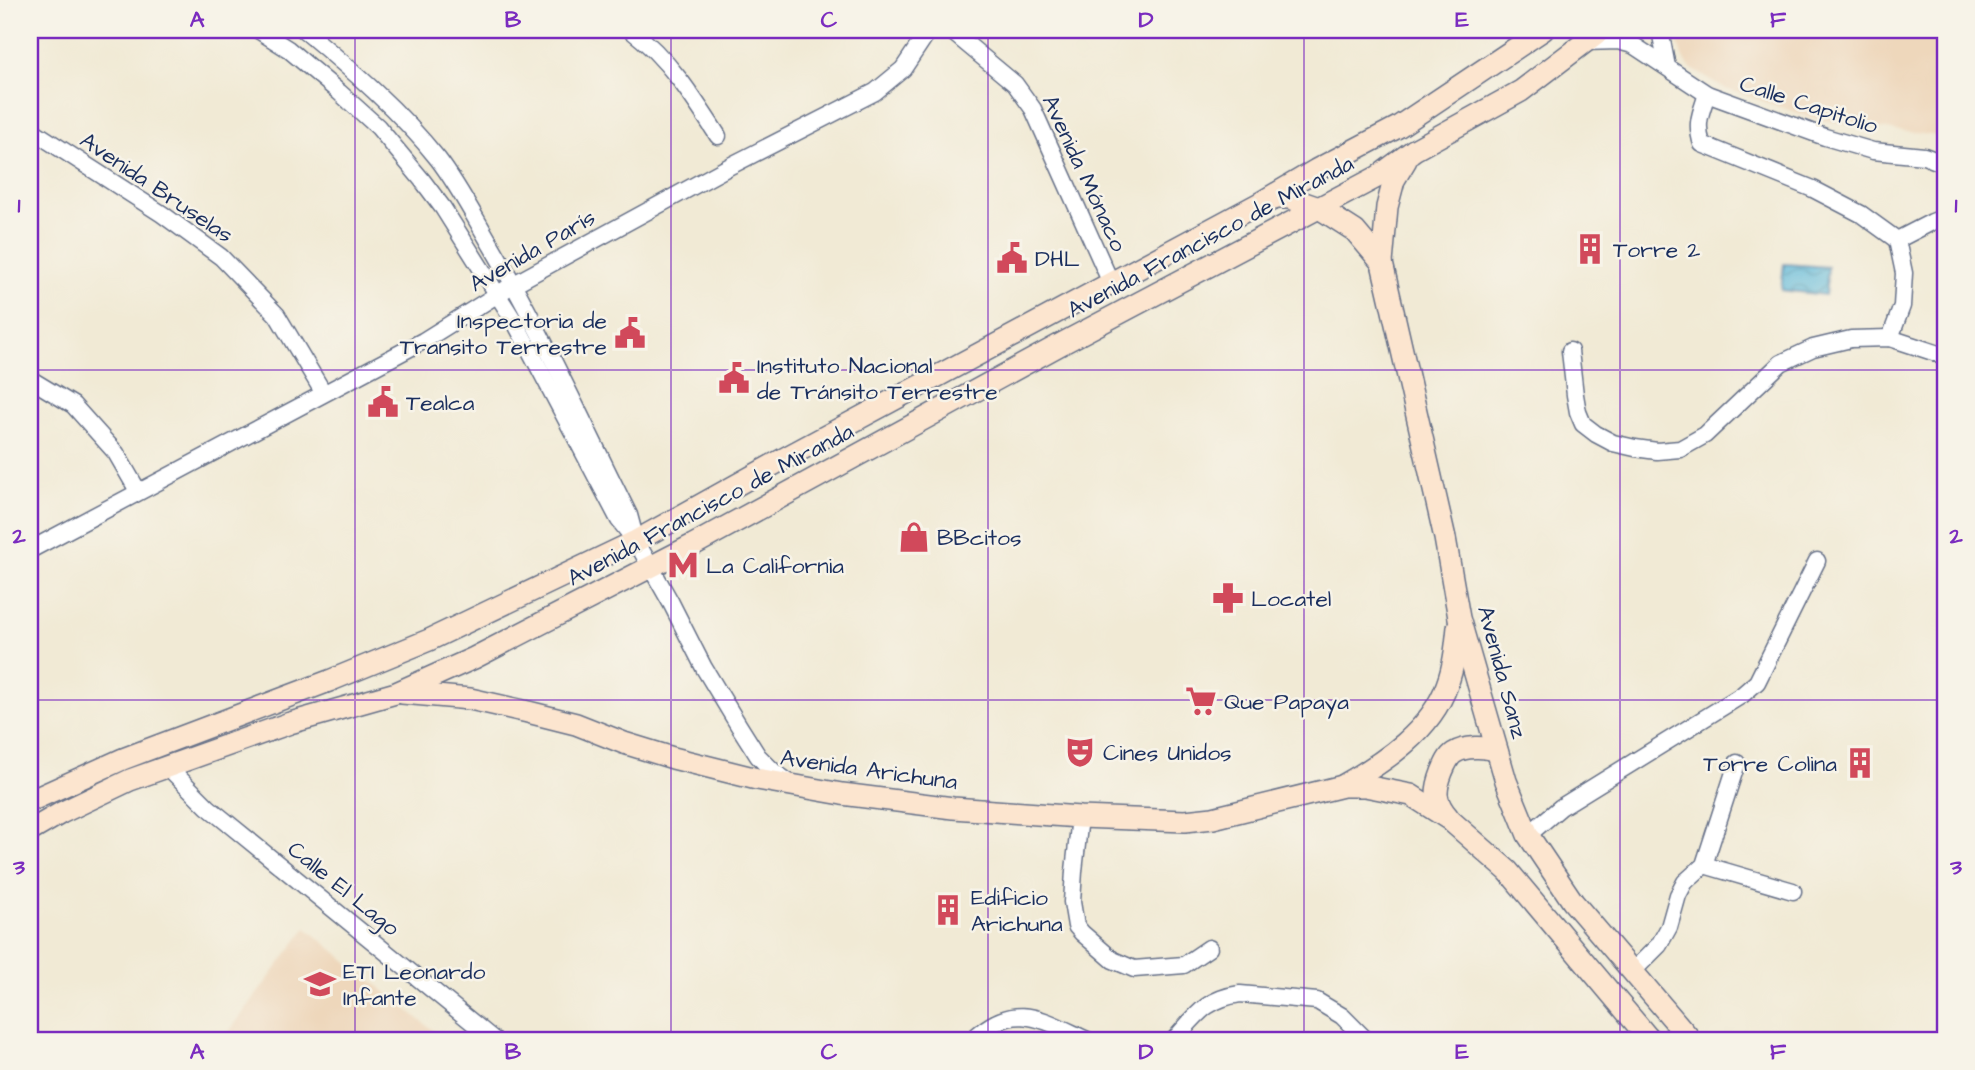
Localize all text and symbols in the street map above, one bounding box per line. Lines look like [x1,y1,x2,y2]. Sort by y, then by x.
text: A [190,4,205,36]
text: B [505,4,522,36]
text: C [821,4,838,36]
text: D [1139,4,1154,36]
text: E [1455,4,1469,36]
text: F [1770,4,1787,36]
street label: Calle Capitolio [1736,68,1882,142]
street label: Avenida Mónaco [1034,90,1134,257]
street label: Avenida Bruselas [74,125,239,251]
street label: Avenida Francisco de Miranda [1062,147,1360,326]
text: 1 [18,189,21,221]
text: 1 [1955,189,1958,221]
street label: Avenida París [463,202,602,300]
building icon: Torre 2 [1573,232,1607,266]
place label: Torre 2 [1613,234,1700,266]
public building icon: DHL [995,241,1029,275]
place label: DHL [1035,243,1080,275]
place label: Inspectoria de Transito Terrestre [400,305,607,363]
public building icon: Inspectoria de Transito Terrestre [613,316,647,350]
place label: Instituto Nacional de Tránsito Terrestre [757,350,998,408]
public building icon: Instituto Nacional de Tránsito Terrestre [717,361,751,395]
public building icon: Tealca [366,385,400,419]
place label: Tealca [406,387,475,419]
street label: Avenida Francisco de Miranda [562,415,860,594]
text: 2 [11,520,26,552]
shop icon: BBcitos [897,520,931,554]
text: 2 [1948,520,1963,552]
place label: BBcitos [937,522,1022,554]
metro station icon: La California [666,548,700,582]
place label: La California [706,550,844,582]
pharmacy icon: Locatel [1211,581,1245,615]
place label: Locatel [1251,583,1331,615]
street label: Avenida Sanz [1469,602,1535,743]
supermarket icon: Que Papaya [1184,684,1218,718]
place label: Que Papaya [1224,686,1349,719]
theatre icon: Cines Unidos [1063,735,1097,769]
place label: Cines Unidos [1103,737,1232,769]
street label: Avenida Arichuna [778,742,960,798]
building icon: Torre Colina [1843,746,1877,780]
place label: Torre Colina [1703,748,1837,780]
street label: Calle El Lago [280,834,406,945]
text: 3 [12,851,25,883]
text: 3 [1949,851,1962,883]
place label: Edificio Arichuna [971,882,1063,940]
building icon: Edificio Arichuna [931,893,965,927]
place label: ETI Leonardo Infante [343,956,486,1014]
school or university icon: ETI Leonardo Infante [303,967,337,1001]
text: A [190,1036,205,1068]
text: B [505,1036,522,1068]
text: C [821,1036,838,1068]
text: D [1139,1036,1154,1068]
text: E [1455,1036,1469,1068]
text: F [1770,1036,1787,1068]

